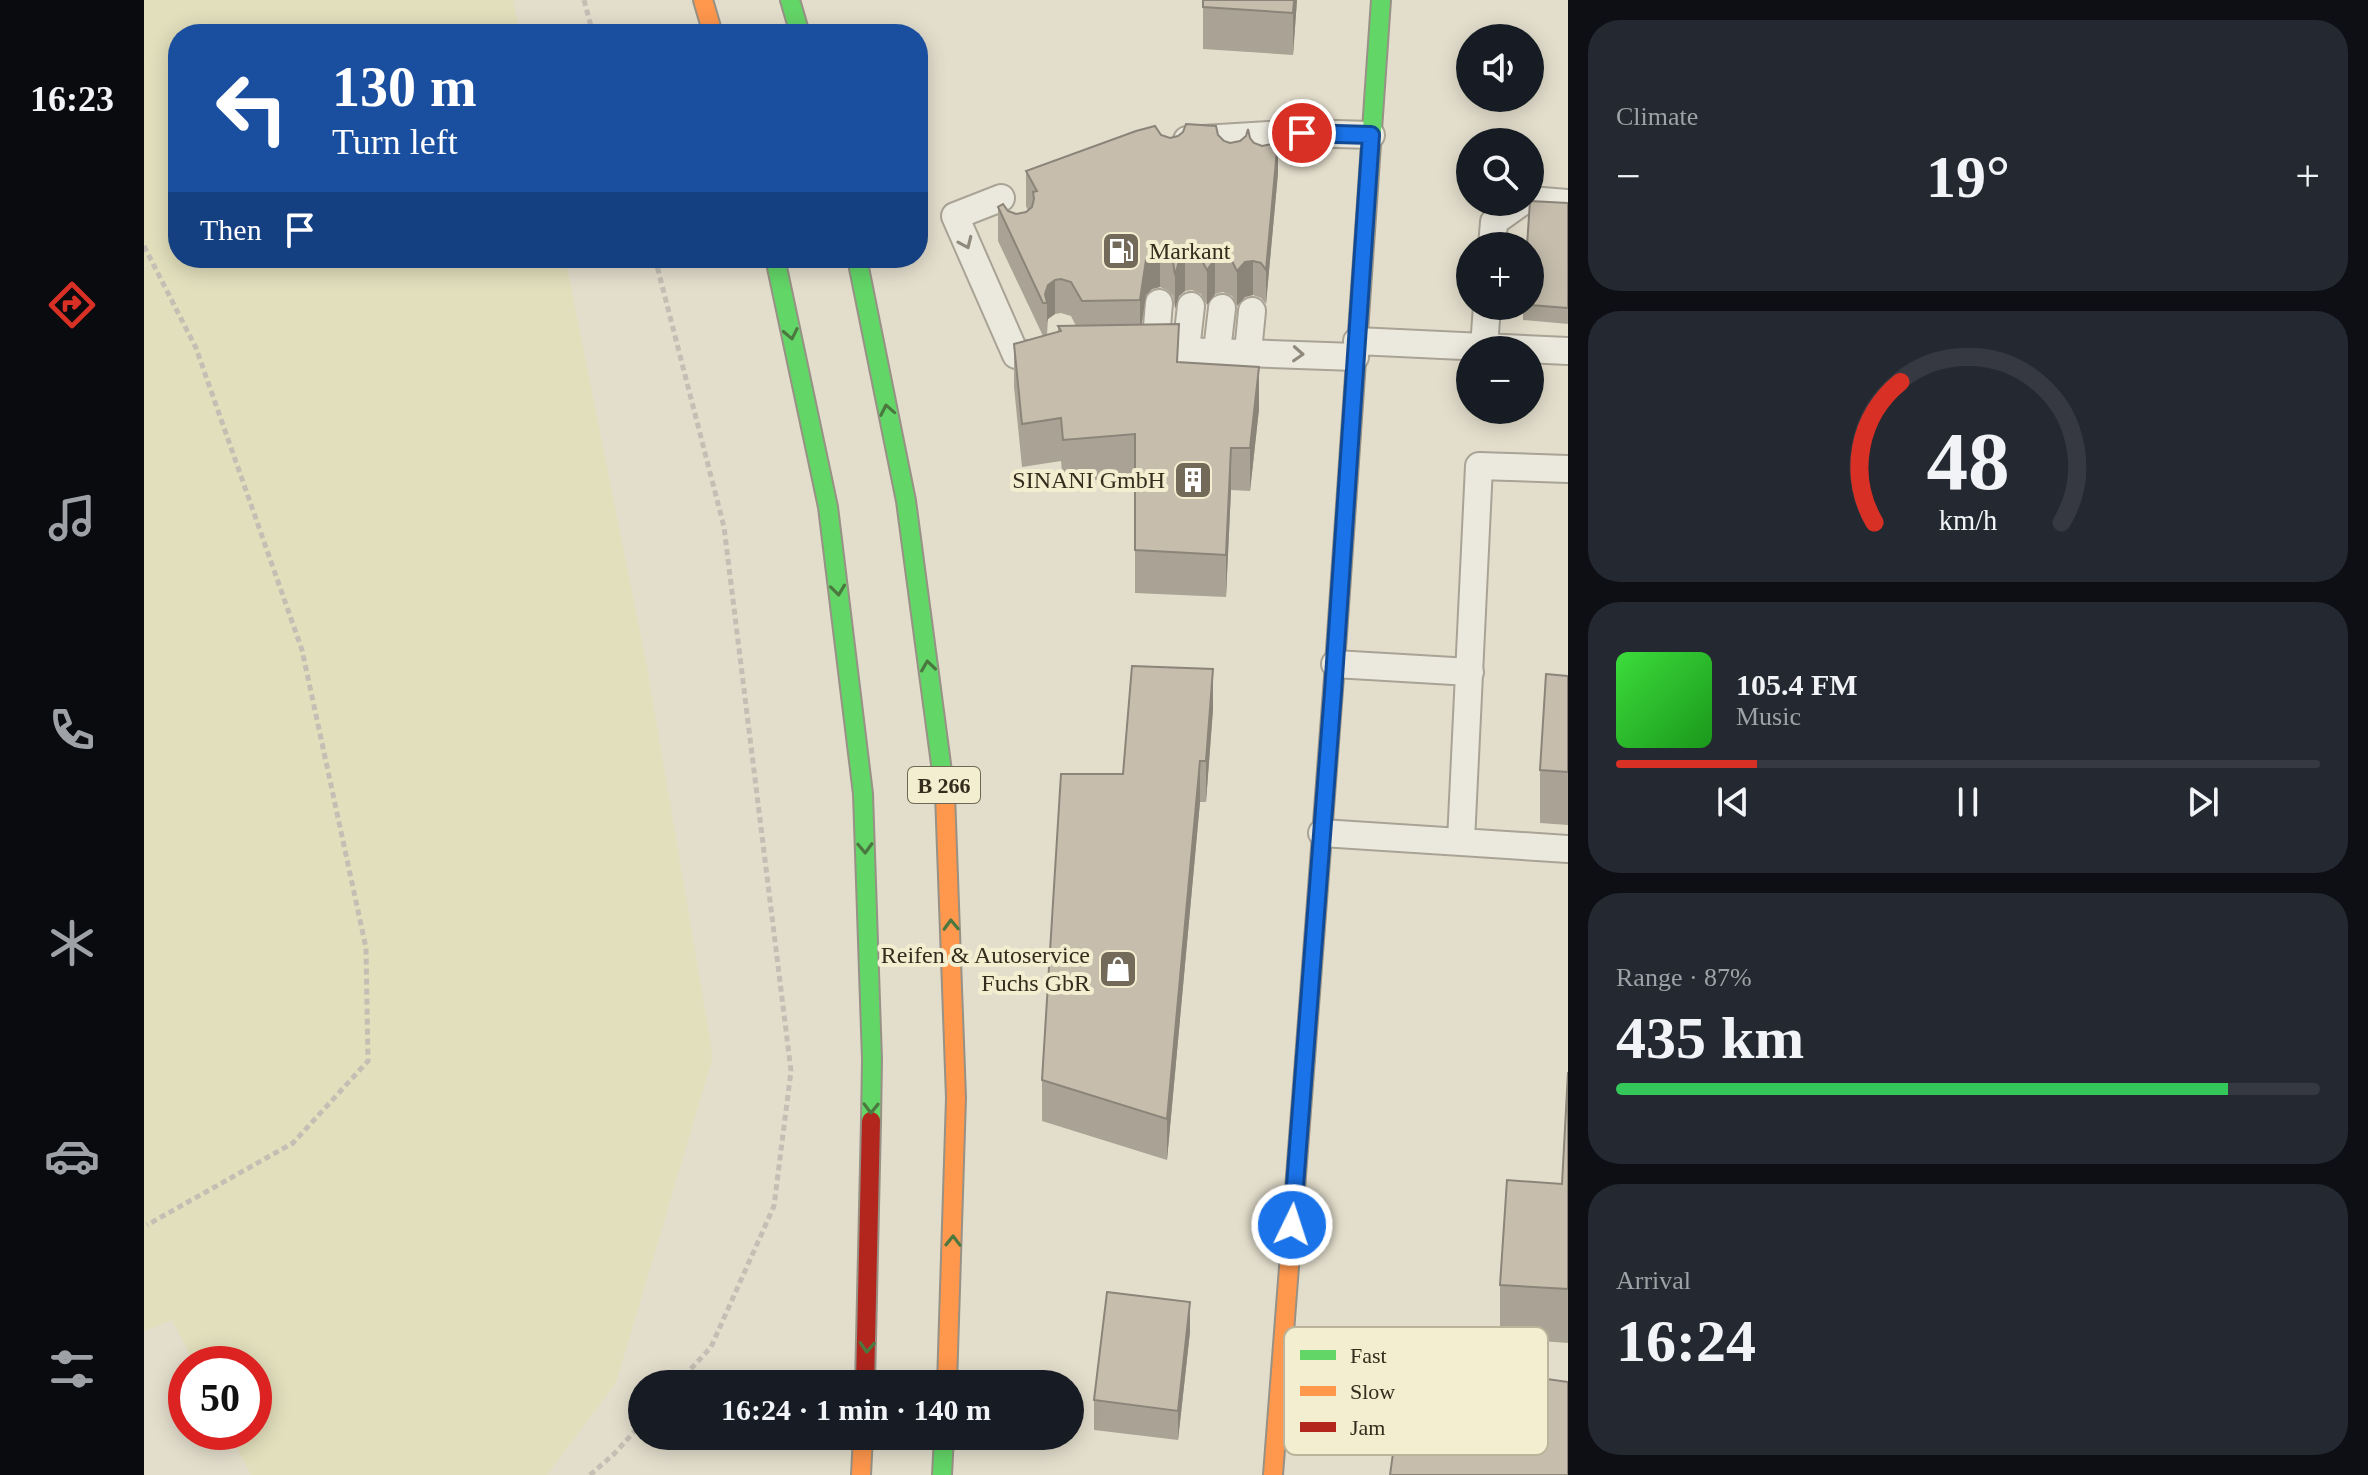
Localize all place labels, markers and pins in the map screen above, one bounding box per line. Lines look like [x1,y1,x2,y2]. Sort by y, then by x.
pin [1268,99,1336,167]
fuel station icon: Markant [1100,230,1142,272]
place label: Markant [1149,238,1231,264]
building icon: SINANI GmbH [1172,459,1214,501]
place label: SINANI GmbH [1012,467,1165,493]
place label: Reifen & Autoservice Fuchs GbR [881,942,1090,996]
shop icon: Reifen & Autoservice Fuchs GbR [1097,948,1139,990]

